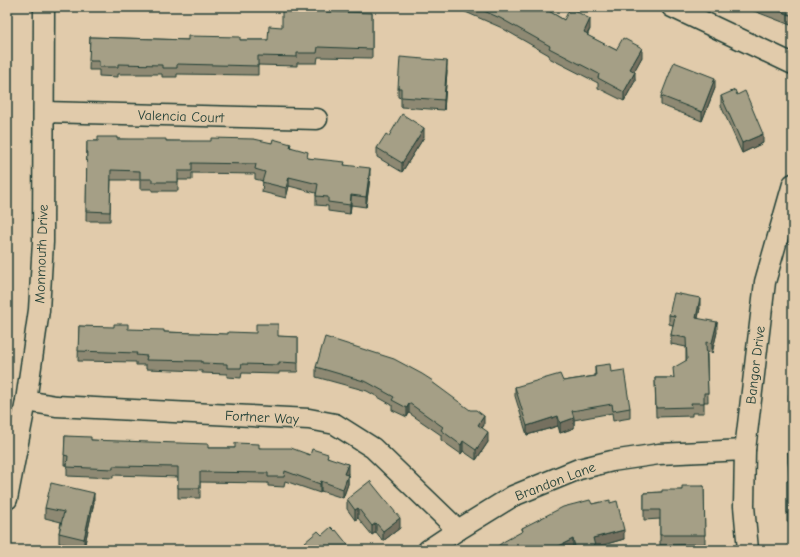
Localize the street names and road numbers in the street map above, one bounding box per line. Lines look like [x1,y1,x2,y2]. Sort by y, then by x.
street label: Valencia Court [138,106,225,127]
street label: Monmouth Drive [31,204,52,304]
street label: Bangor Drive [742,325,769,405]
street label: Fortner Way [225,407,300,428]
street label: Brandon Lane [512,458,598,505]

